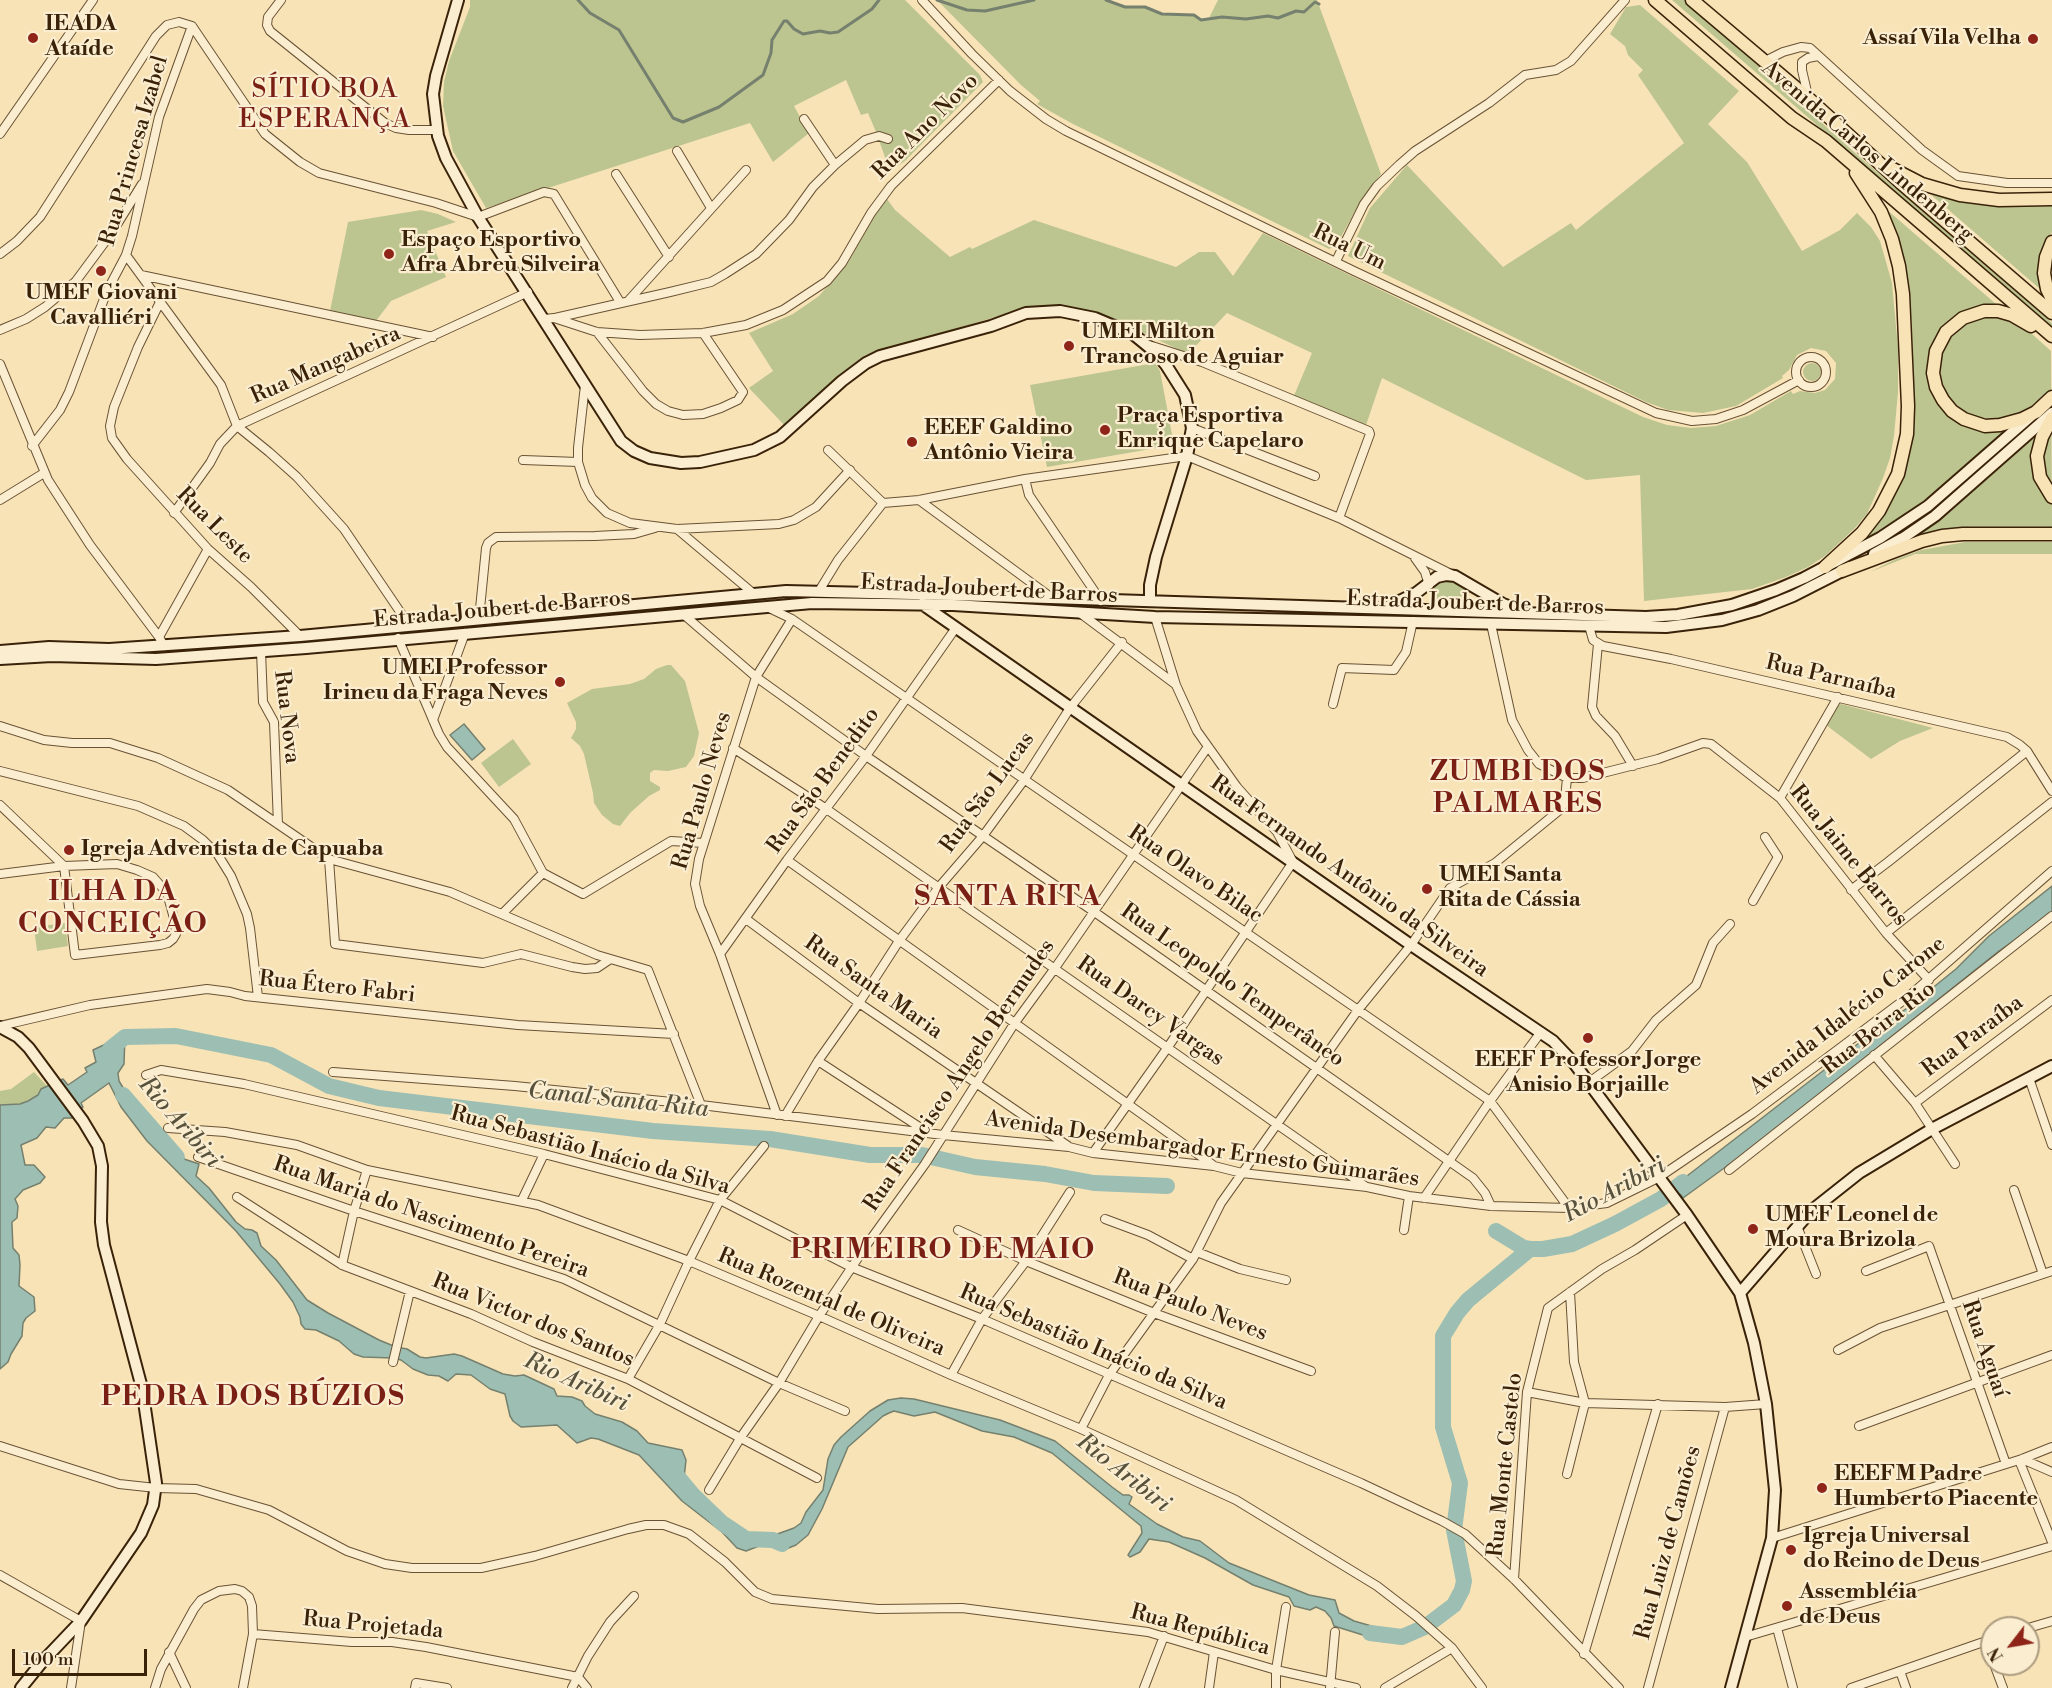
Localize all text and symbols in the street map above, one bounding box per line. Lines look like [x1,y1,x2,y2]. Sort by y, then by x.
place label: IEADA Ataíde [45,12,117,63]
place label: Assaí Vila Velha [1863,26,2021,52]
marker: IEADA Ataíde [26,31,40,45]
marker: Assaí Vila Velha [2026,32,2040,46]
street label: Rua Princesa Izabel [95,53,175,249]
street label: Avenida Carlos Lindenberg [1756,56,1978,248]
street label: Rua Ano Novo [867,68,985,186]
district label: SÍTIO BOA ESPERANÇA [238,75,412,136]
street label: Rua Um [1308,219,1390,277]
place label: Espaço Esportivo Afra Abreu Silveira [401,228,600,280]
marker: Espaço Esportivo Afra Abreu Silveira [382,247,396,261]
marker: UMEF Giovani Cavalliéri [94,264,108,278]
place label: UMEF Giovani Cavalliéri [25,281,177,332]
place label: UMEI Milton Trancoso de Aguiar [1081,320,1284,372]
street label: Rua Mangabeira [247,321,405,411]
marker: UMEI Milton Trancoso de Aguiar [1062,339,1076,353]
place label: Praça Esportiva Enrique Capelaro [1117,404,1304,456]
place label: EEEF Galdino Antônio Vieira [924,416,1074,468]
marker: Praça Esportiva Enrique Capelaro [1098,423,1112,437]
marker: EEEF Galdino Antônio Vieira [905,435,919,449]
street label: Rua Leste [170,482,258,570]
street label: Estrada Joubert de Barros [860,570,1118,610]
street label: Estrada Joubert de Barros [372,586,632,634]
street label: Estrada Joubert de Barros [1346,586,1604,622]
street label: Rua Parnaíba [1763,650,1899,706]
place label: UMEI Professor Irineu da Fraga Neves [323,656,548,708]
street label: Rua Nova [267,669,305,765]
marker: UMEI Professor Irineu da Fraga Neves [553,675,567,689]
street label: Rua São Benedito [762,703,886,859]
street label: Rua Paulo Neves [668,709,738,873]
street label: Rua São Lucas [935,727,1041,859]
district label: ZUMBI DOS PALMARES [1430,756,1606,822]
street label: Rua Fernando Antônio da Silveira [1205,770,1493,984]
street label: Rua Jaime Barros [1783,780,1913,932]
street label: Rua Olavo Bilac [1123,820,1267,930]
place label: Igreja Adventista de Capuaba [81,837,383,863]
marker: Igreja Adventista de Capuaba [62,843,76,857]
place label: UMEI Santa Rita de Cássia [1439,863,1581,914]
district label: ILHA DA CONCEIÇÃO [18,876,208,942]
district label: SANTA RITA [914,881,1102,915]
marker: UMEI Santa Rita de Cássia [1420,882,1434,896]
street label: Rua Leopoldo Temperâneo [1115,899,1349,1073]
street label: Rua Santa Maria [799,930,947,1046]
street label: Avenida Idalécio Carone [1745,931,1951,1101]
street label: Rua Francisco Angelo Bermudes [859,935,1061,1217]
street label: Rua Darcy Vargas [1071,951,1229,1073]
street label: Rua Étero Fabri [257,967,417,1009]
street label: Rua Beira Rio [1817,976,1941,1082]
street label: Rua Paraíba [1917,990,2029,1084]
marker: EEEF Professor Jorge Anisio Borjaille [1581,1031,1595,1045]
place label: EEEF Professor Jorge Anisio Borjaille [1475,1048,1701,1100]
water label: Rio Aribiri [131,1071,227,1175]
water label: Canal Santa Rita [526,1077,710,1125]
street label: Rua Sebastião Inácio da Silva [447,1101,733,1201]
street label: Avenida Desembargador Ernesto Guimarães [983,1106,1421,1194]
street label: Rua Maria do Nascimento Pereira [270,1151,592,1285]
water label: Rio Aribiri [1559,1152,1671,1230]
place label: UMEF Leonel de Moura Brizola [1765,1203,1938,1254]
marker: UMEF Leonel de Moura Brizola [1746,1222,1760,1236]
district label: PRIMEIRO DE MAIO [790,1234,1096,1268]
street label: Rua Rozental de Oliveira [713,1243,949,1363]
street label: Rua Paulo Neves [1109,1264,1271,1348]
street label: Rua Victor dos Santos [428,1268,638,1374]
street label: Rua Sebastião Inácio da Silva [955,1280,1231,1416]
street label: Rua Aguaí [1955,1297,2013,1401]
water label: Rio Aribiri [519,1347,633,1419]
street label: Rua Monte Castelo [1483,1372,1529,1558]
district label: PEDRA DOS BÚZIOS [101,1381,405,1415]
water label: Rio Aribiri [1070,1428,1176,1520]
street label: Rua Luiz de Camões [1630,1443,1708,1643]
place label: EEEFM Padre Humberto Piacente [1834,1462,2038,1514]
marker: EEEFM Padre Humberto Piacente [1815,1481,1829,1495]
place label: Igreja Universal do Reino de Deus [1803,1524,1980,1576]
marker: Igreja Universal do Reino de Deus [1784,1543,1798,1557]
place label: Assembléia de Deus [1799,1580,1917,1632]
marker: Assembléia de Deus [1780,1599,1794,1613]
street label: Rua República [1127,1600,1273,1662]
street label: Rua Projetada [301,1607,445,1645]
north arrow [1980,1616,2040,1676]
scale bar [15,1637,150,1675]
text: N [1984,1644,2008,1665]
text: 100 m [23,1648,74,1671]

